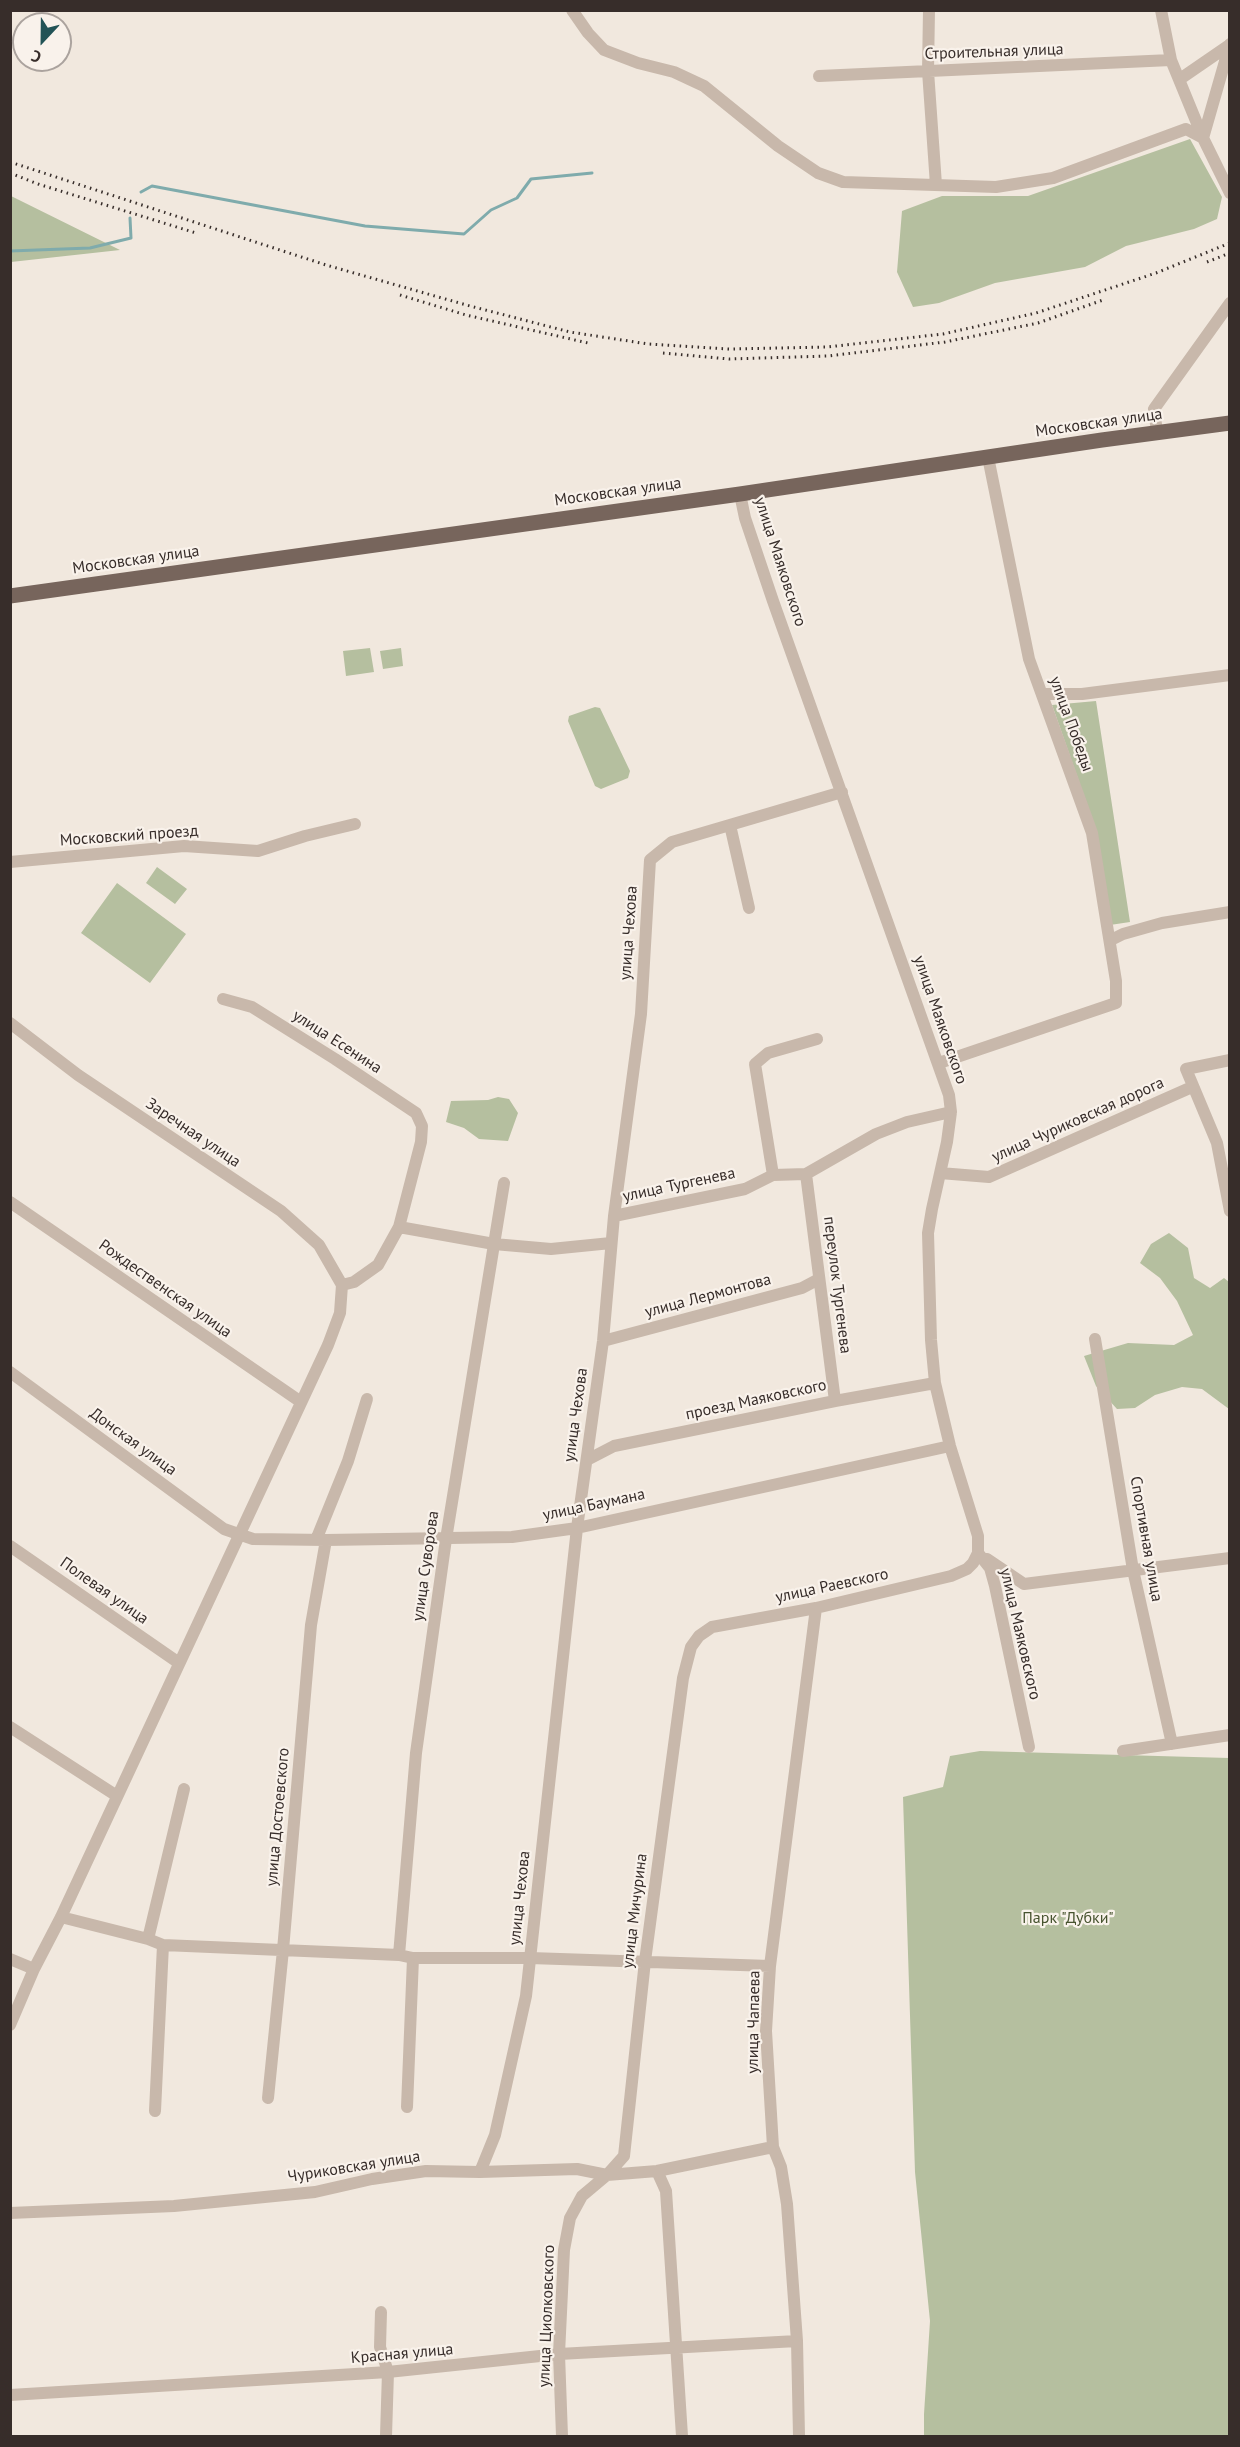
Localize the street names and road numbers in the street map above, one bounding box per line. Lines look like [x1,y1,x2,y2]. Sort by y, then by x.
street label: Строительная улица [924,40,1064,64]
street label: Московская улица [1034,405,1164,441]
street label: Московская улица [553,474,683,510]
street label: улица Маяковского [750,495,810,629]
street label: Московская улица [71,542,201,578]
street label: улица Победы [1045,674,1097,774]
street label: Московский проезд [59,822,199,850]
street label: улица Чехова [616,885,642,981]
street label: улица Маяковского [909,953,971,1087]
street label: улица Есенина [289,1006,385,1078]
street label: улица Чуриковская дорога [989,1073,1167,1167]
street label: Заречная улица [142,1094,244,1172]
street label: улица Тургенева [621,1164,737,1206]
street label: переулок Тургенева [819,1215,855,1355]
street label: Рождественская улица [95,1236,235,1342]
street label: улица Лермонтова [643,1270,773,1322]
street label: улица Чехова [560,1367,592,1463]
street label: проезд Маяковского [684,1376,828,1424]
street label: Донская улица [86,1404,180,1480]
street label: Спортивная улица [1126,1475,1166,1603]
street label: улица Баумана [541,1485,647,1525]
street label: улица Суворова [409,1510,443,1622]
street label: Полевая улица [56,1553,152,1629]
street label: улица Раевского [774,1565,890,1607]
street label: улица Маяковского [995,1566,1045,1702]
street label: улица Достоевского [262,1747,294,1887]
street label: улица Чехова [505,1850,535,1946]
street label: улица Мичурина [618,1852,652,1970]
street label: улица Чапаева [744,1970,764,2074]
street label: Чуриковская улица [286,2147,422,2187]
street label: улица Циолковского [535,2244,559,2388]
street label: Красная улица [350,2340,454,2368]

